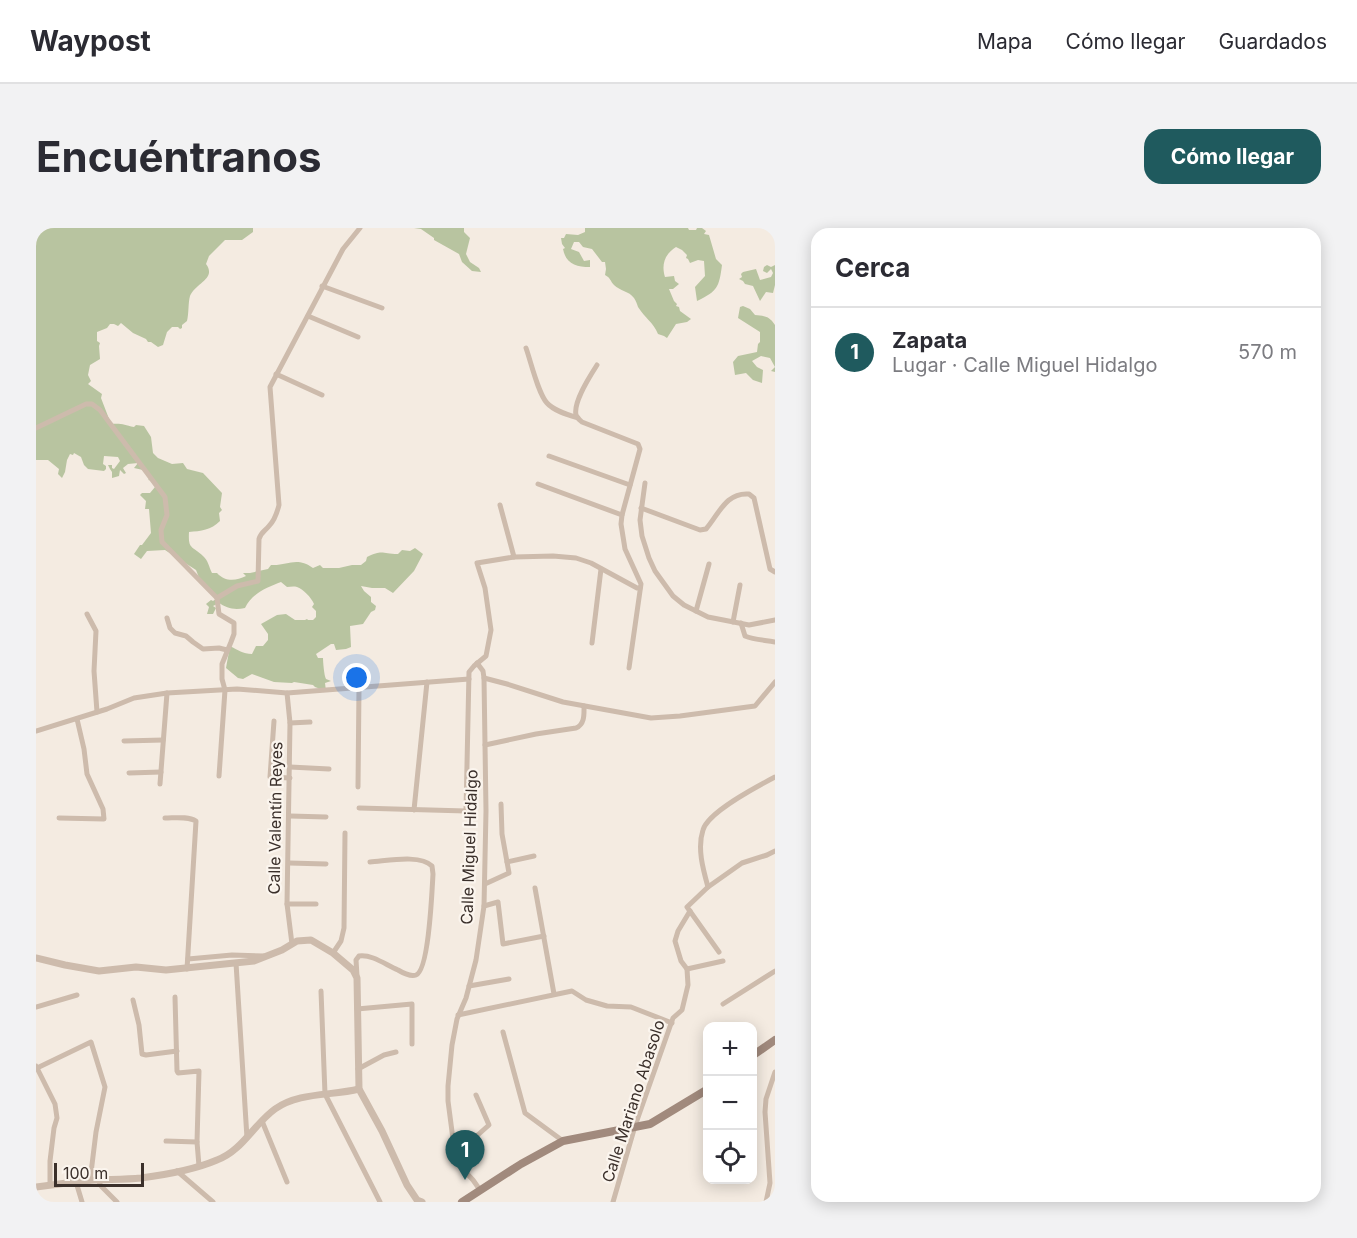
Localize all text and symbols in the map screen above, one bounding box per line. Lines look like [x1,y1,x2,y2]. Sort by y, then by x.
text: Waypost [30,24,151,58]
text: Mapa [977,29,1033,54]
text: Cómo llegar [1066,29,1185,54]
text: Guardados [1218,29,1327,54]
button: Cómo llegar [1144,129,1321,184]
text: Encuéntranos [36,131,321,182]
text: Cerca [835,252,910,283]
text: Zapata [892,327,967,353]
text: 1 [850,340,859,364]
text: 570 m [1238,340,1297,364]
text: Lugar · Calle Miguel Hidalgo [892,353,1157,377]
your location [342,663,371,692]
street label: Calle Valentín Reyes [264,741,286,895]
street label: Calle Miguel Hidalgo [456,769,482,925]
street label: Calle Mariano Abasolo [597,1017,669,1185]
map controls [703,1022,757,1184]
button: + [703,1022,757,1076]
button: − [703,1076,757,1130]
pin: 1 [446,1130,484,1180]
button: locate [703,1130,757,1184]
scale bar [54,1160,144,1188]
text: 100 m [63,1163,108,1183]

